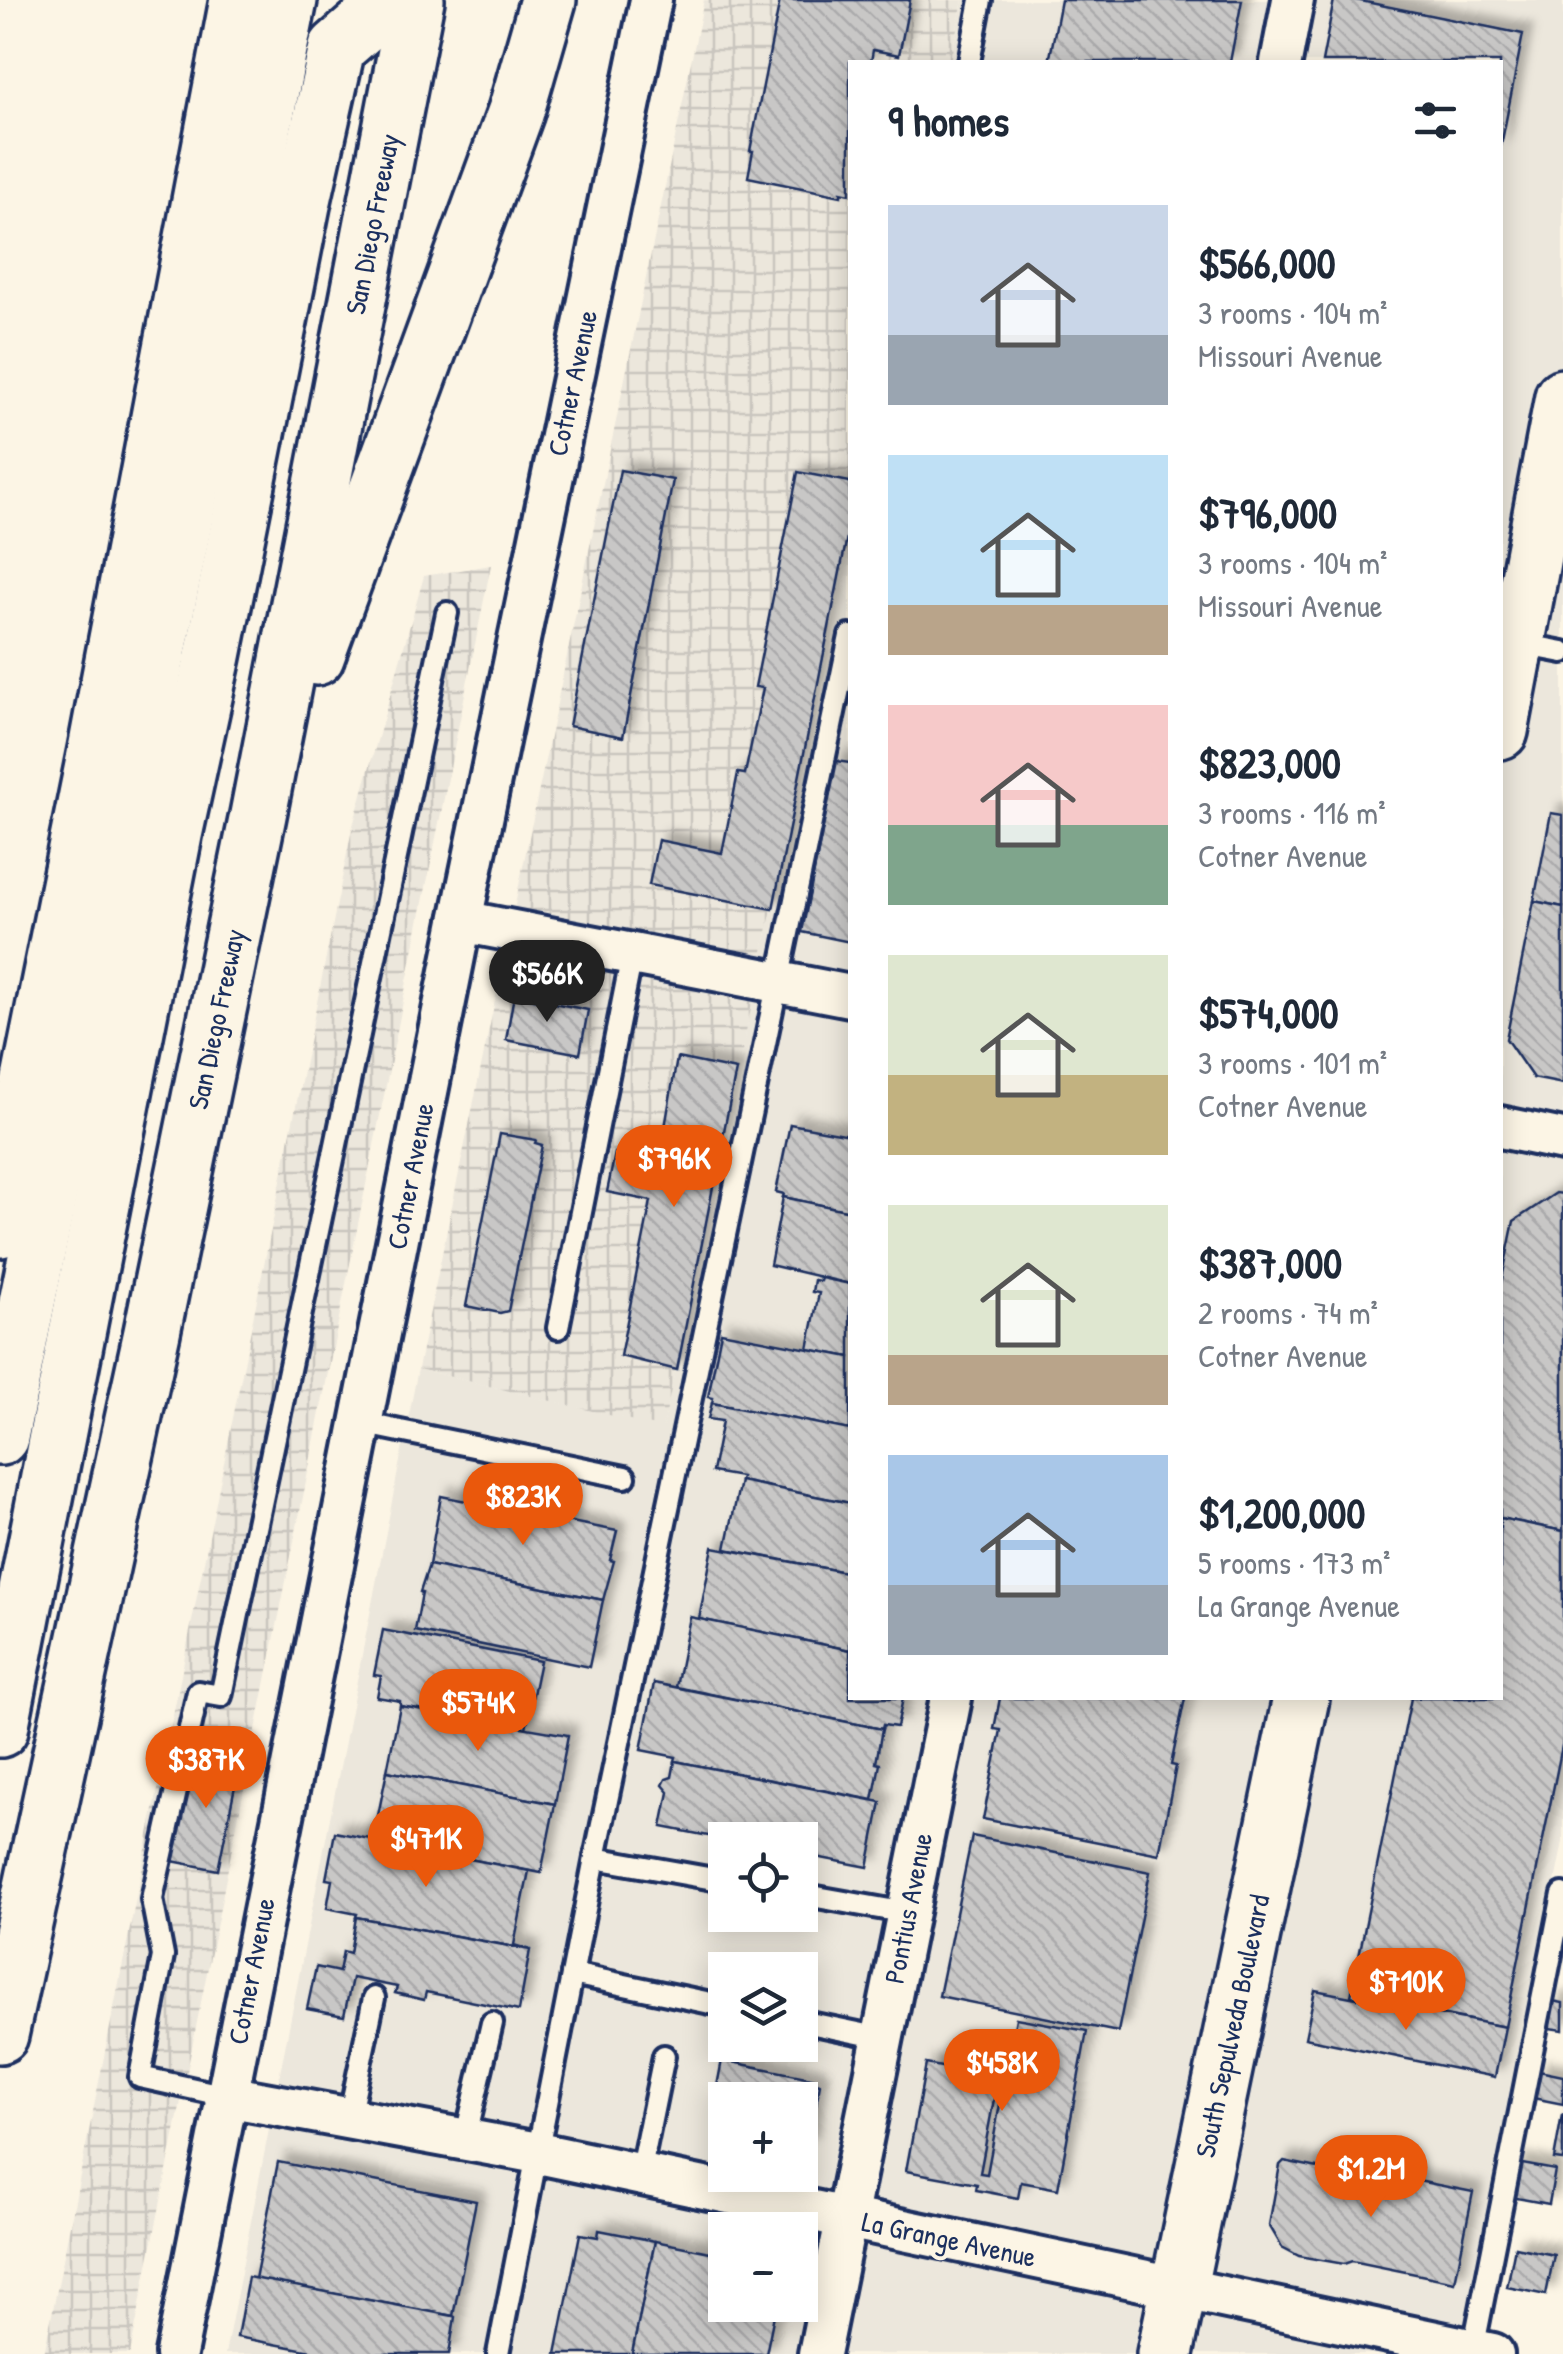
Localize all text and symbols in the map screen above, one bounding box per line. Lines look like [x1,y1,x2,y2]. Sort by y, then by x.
text: 9 homes [888,92,1009,149]
icon: filters [1408,93,1463,148]
street label: San Diego Freeway [336,130,408,318]
text: $566,000 [1198,234,1336,291]
icon: home [968,245,1088,365]
text: 3 rooms · 104 m² [1198,291,1387,334]
street label: Cotner Avenue [538,307,606,459]
text: Missouri Avenue [1198,334,1383,377]
text: $796,000 [1198,484,1337,541]
icon: home [968,495,1088,615]
text: 3 rooms · 104 m² [1198,541,1387,584]
text: Missouri Avenue [1198,584,1383,627]
text: $823,000 [1198,734,1341,791]
icon: home [968,745,1088,865]
text: 3 rooms · 116 m² [1198,791,1386,834]
text: Cotner Avenue [1198,834,1367,877]
street label: San Diego Freeway [178,925,254,1113]
pin: $566K [477,940,617,1025]
text: $566K [511,951,583,994]
text: $574,000 [1198,984,1339,1041]
icon: home [968,995,1088,1115]
text: 3 rooms · 101 m² [1198,1041,1387,1084]
text: Cotner Avenue [1198,1084,1367,1127]
street label: Cotner Avenue [377,1100,443,1252]
pin: $796K [604,1125,744,1210]
text: $796K [637,1136,711,1179]
text: $387,000 [1198,1234,1342,1291]
icon: home [968,1245,1088,1365]
text: 2 rooms · 74 m² [1198,1291,1378,1334]
text: Cotner Avenue [1198,1334,1367,1377]
pin: $823K [453,1463,593,1548]
text: $823K [485,1474,561,1517]
text: $1,200,000 [1198,1484,1365,1541]
icon: home [968,1495,1088,1615]
text: 5 rooms · 173 m² [1198,1541,1390,1584]
text: La Grange Avenue [1198,1584,1400,1627]
pin: $574K [408,1669,548,1754]
text: $574K [441,1680,515,1723]
pin: $387K [136,1726,276,1811]
text: $387K [168,1737,245,1780]
pin: $471K [356,1805,496,1890]
text: $471K [390,1816,462,1859]
map controls [708,1822,818,2322]
button: locate [708,1822,818,1932]
street label: Pontius Avenue [875,1829,941,1987]
street label: South Sepulveda Boulevard [1186,1891,1278,2161]
street label: Cotner Avenue [218,1895,284,2047]
pin: $710K [1336,1948,1476,2033]
button: layers [708,1952,818,2062]
text: $710K [1369,1959,1443,2002]
pin: $458K [932,2029,1072,2114]
text: $458K [966,2040,1038,2083]
button: + [708,2082,818,2192]
pin: $1.2M [1301,2135,1441,2220]
text: $1.2M [1337,2146,1405,2189]
street label: La Grange Avenue [859,2202,1039,2276]
button: − [708,2212,818,2322]

